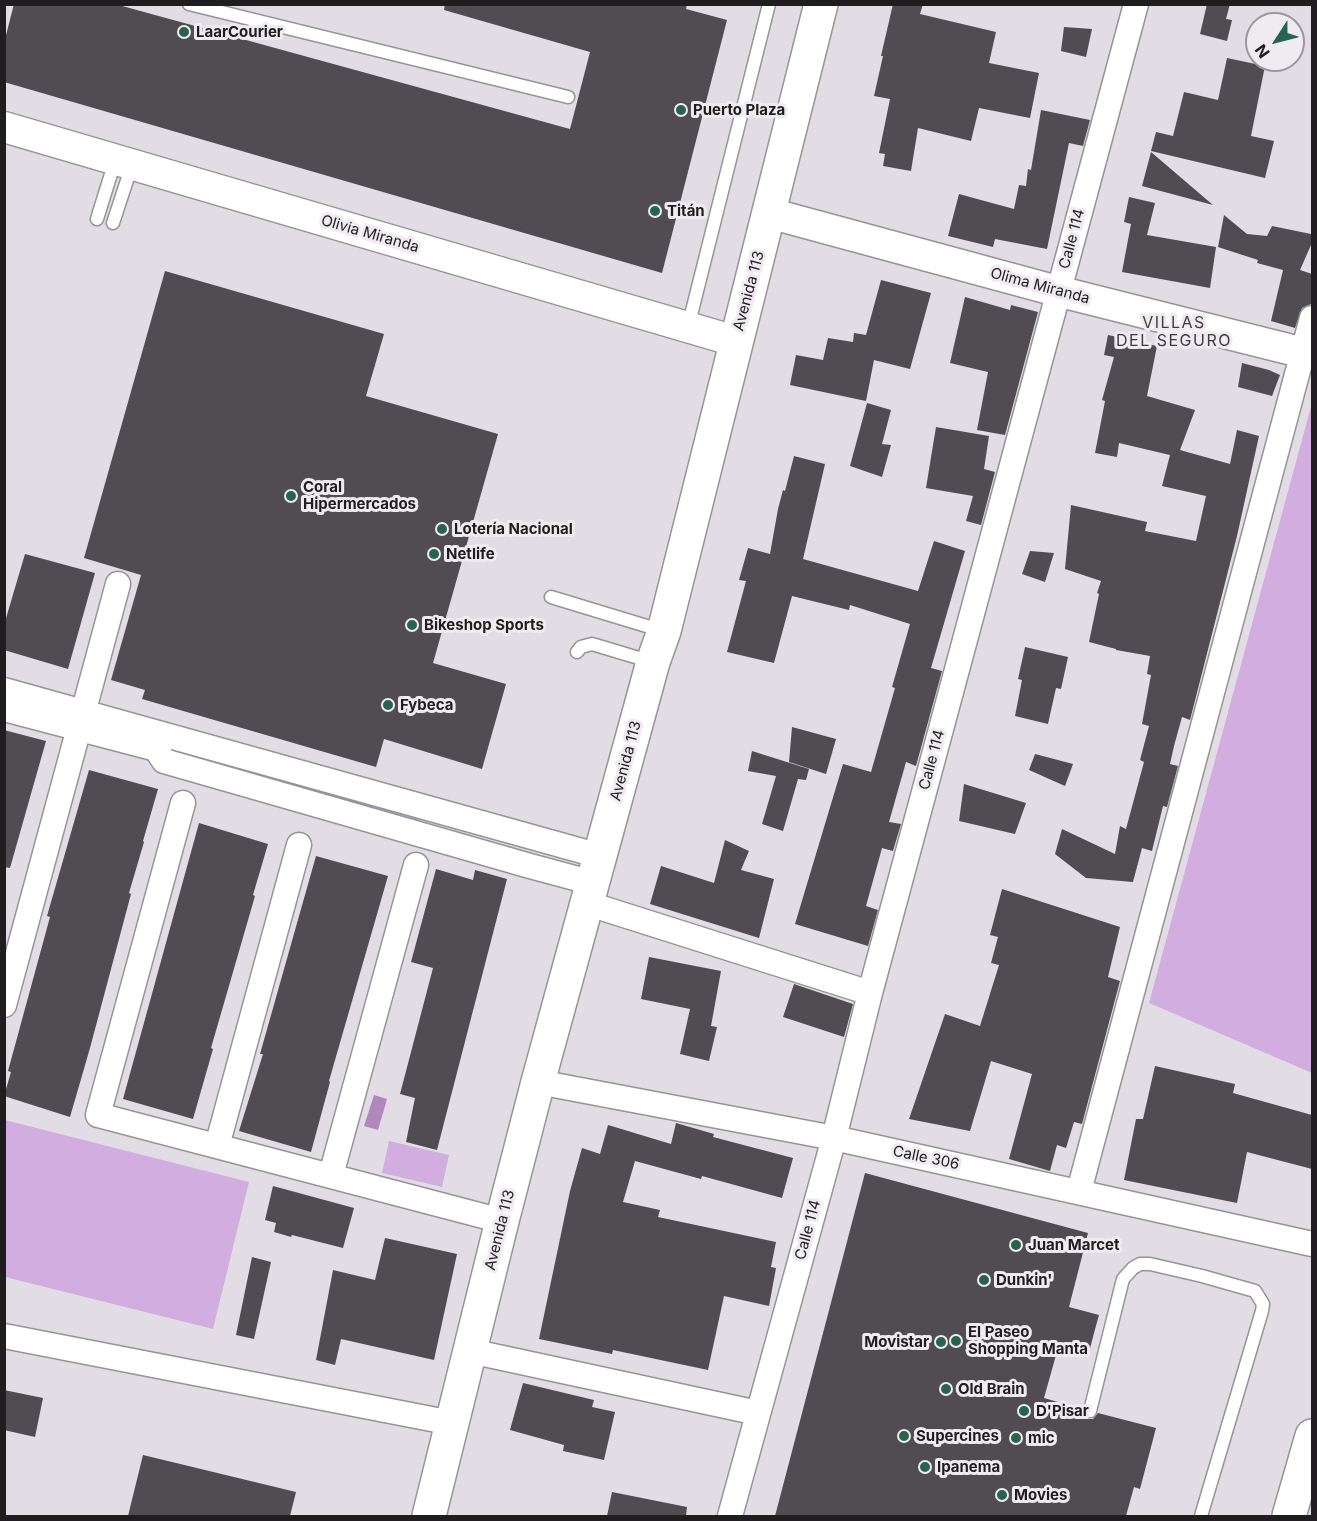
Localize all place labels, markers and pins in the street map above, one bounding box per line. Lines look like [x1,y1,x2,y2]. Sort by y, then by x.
place label: LaarCourier [196,23,283,41]
marker: LaarCourier [177,25,191,39]
place label: Puerto Plaza [693,101,785,119]
marker: Puerto Plaza [674,103,688,117]
place label: Titán [667,202,705,220]
marker: Titán [648,204,662,218]
place label: Coral Hipermercados [303,478,416,513]
marker: Coral Hipermercados [284,489,298,503]
place label: Lotería Nacional [454,520,573,538]
marker: Lotería Nacional [435,522,449,536]
place label: Netlife [446,545,495,563]
marker: Netlife [427,547,441,561]
place label: Bikeshop Sports [424,616,544,634]
marker: Bikeshop Sports [405,618,419,632]
place label: Fybeca [400,696,453,714]
marker: Fybeca [381,698,395,712]
place label: Juan Marcet [1028,1236,1119,1254]
marker: Juan Marcet [1009,1238,1023,1252]
place label: Dunkin' [996,1271,1052,1289]
marker: Dunkin' [977,1273,991,1287]
place label: El Paseo Shopping Manta [968,1323,1088,1358]
place label: Movistar [864,1333,929,1351]
marker: El Paseo Shopping Manta [949,1334,963,1348]
marker: Movistar [934,1335,948,1349]
place label: Old Brain [958,1380,1025,1398]
marker: Old Brain [939,1382,953,1396]
place label: D'Pisar [1036,1402,1089,1420]
marker: D'Pisar [1017,1404,1031,1418]
place label: Supercines [916,1427,999,1445]
marker: Supercines [897,1429,911,1443]
place label: mic [1028,1429,1055,1447]
marker: mic [1009,1431,1023,1445]
place label: Ipanema [937,1458,1000,1476]
marker: Ipanema [918,1460,932,1474]
place label: Movies [1014,1486,1067,1504]
marker: Movies [995,1488,1009,1502]

